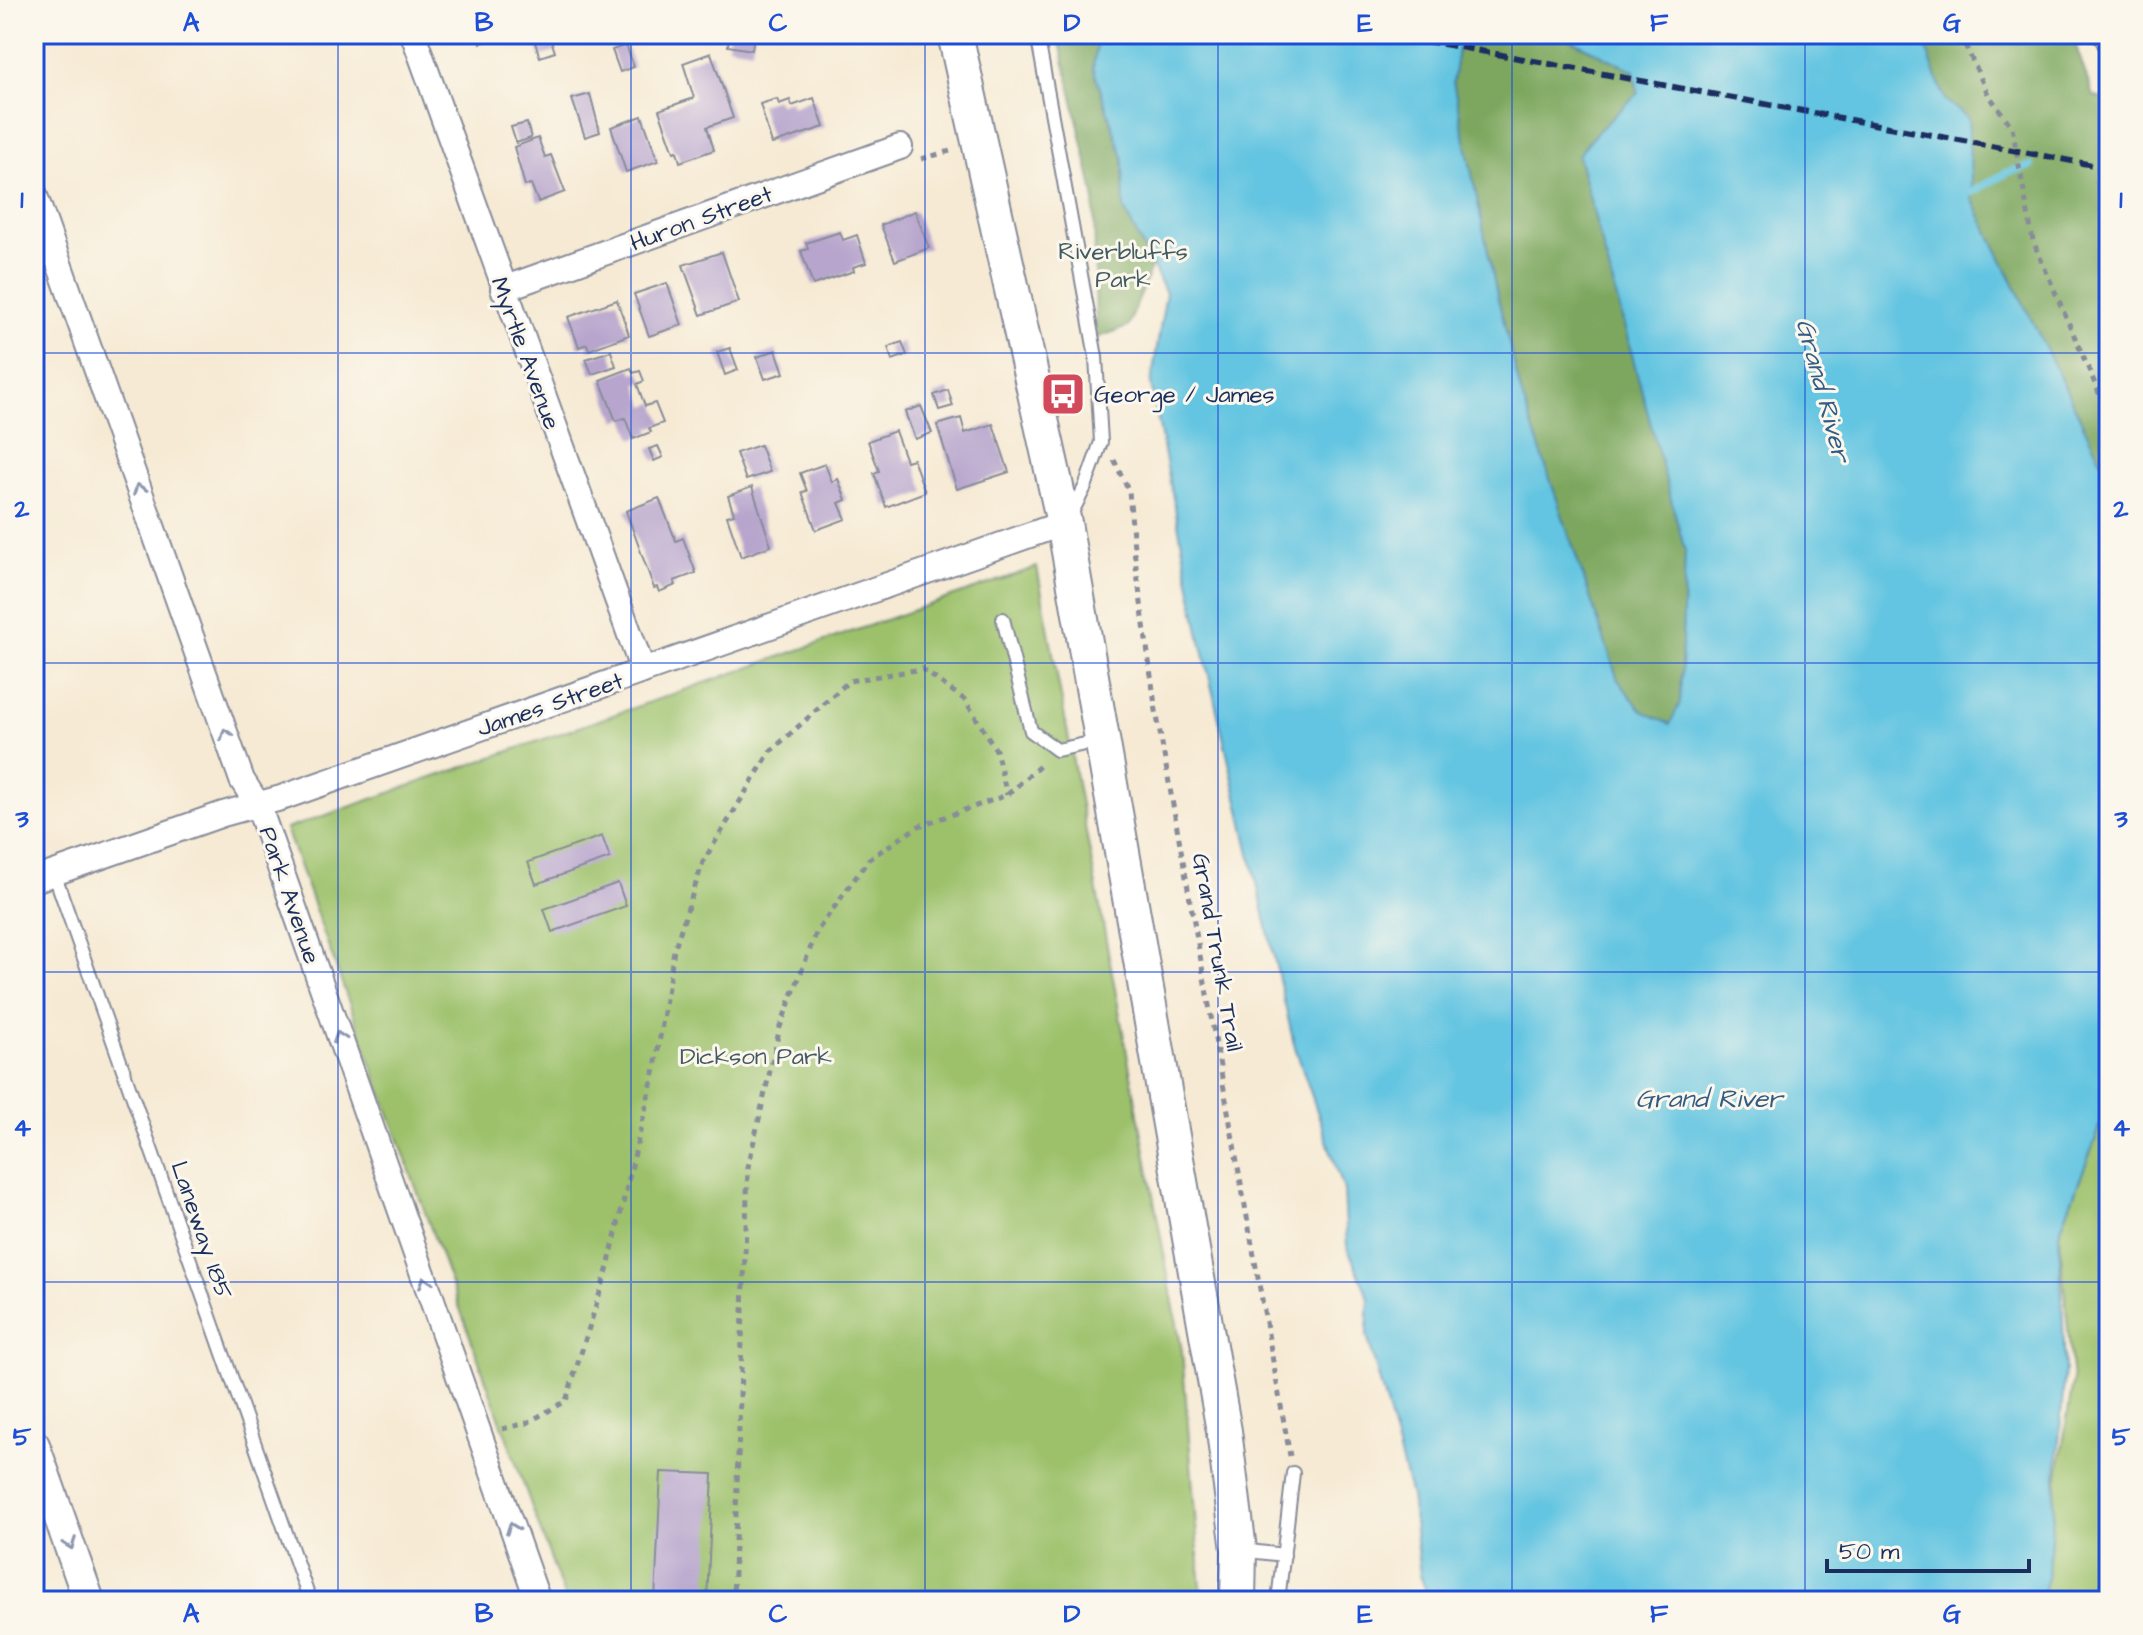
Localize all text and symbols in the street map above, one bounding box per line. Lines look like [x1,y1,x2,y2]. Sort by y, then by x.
text: A [183,5,200,41]
text: B [475,5,494,41]
text: C [769,5,788,41]
text: D [1064,5,1081,41]
text: E [1357,5,1373,41]
text: F [1650,5,1669,41]
text: G [1943,5,1961,41]
street label: Huron Street [625,177,777,260]
text: 1 [20,182,24,218]
text: 1 [2119,182,2123,218]
park label: Riverbluffs Park [1058,235,1188,297]
street label: Myrtle Avenue [481,272,568,435]
water label: Grand River [1787,315,1860,468]
bus stop icon: George / James [1039,370,1087,418]
place label: George / James [1094,378,1274,413]
one-way arrow [132,483,149,497]
text: 2 [14,491,30,527]
text: 2 [2113,491,2129,527]
street label: James Street [473,664,628,746]
one-way arrow [219,728,235,742]
text: 3 [14,801,29,837]
text: 3 [2113,801,2128,837]
street label: Park Avenue [250,822,328,969]
street label: Grand Trunk Trail [1183,850,1251,1054]
one-way arrow [333,1031,349,1045]
park label: Dickson Park [680,1040,832,1074]
water label: Grand River [1636,1081,1785,1117]
text: 4 [13,1110,31,1146]
text: 4 [2112,1110,2130,1146]
street label: Laneway 185 [161,1157,241,1304]
one-way arrow [418,1276,435,1290]
text: 5 [13,1419,32,1455]
text: 5 [2112,1419,2131,1455]
one-way arrow [505,1521,521,1535]
scale bar [1827,1523,2029,1573]
text: 50 m [1839,1535,1900,1569]
one-way arrow [61,1536,77,1550]
text: A [183,1596,200,1632]
text: B [475,1596,494,1632]
text: C [769,1596,788,1632]
text: D [1064,1596,1081,1632]
text: E [1357,1596,1373,1632]
text: F [1650,1596,1669,1632]
text: G [1943,1596,1961,1632]

